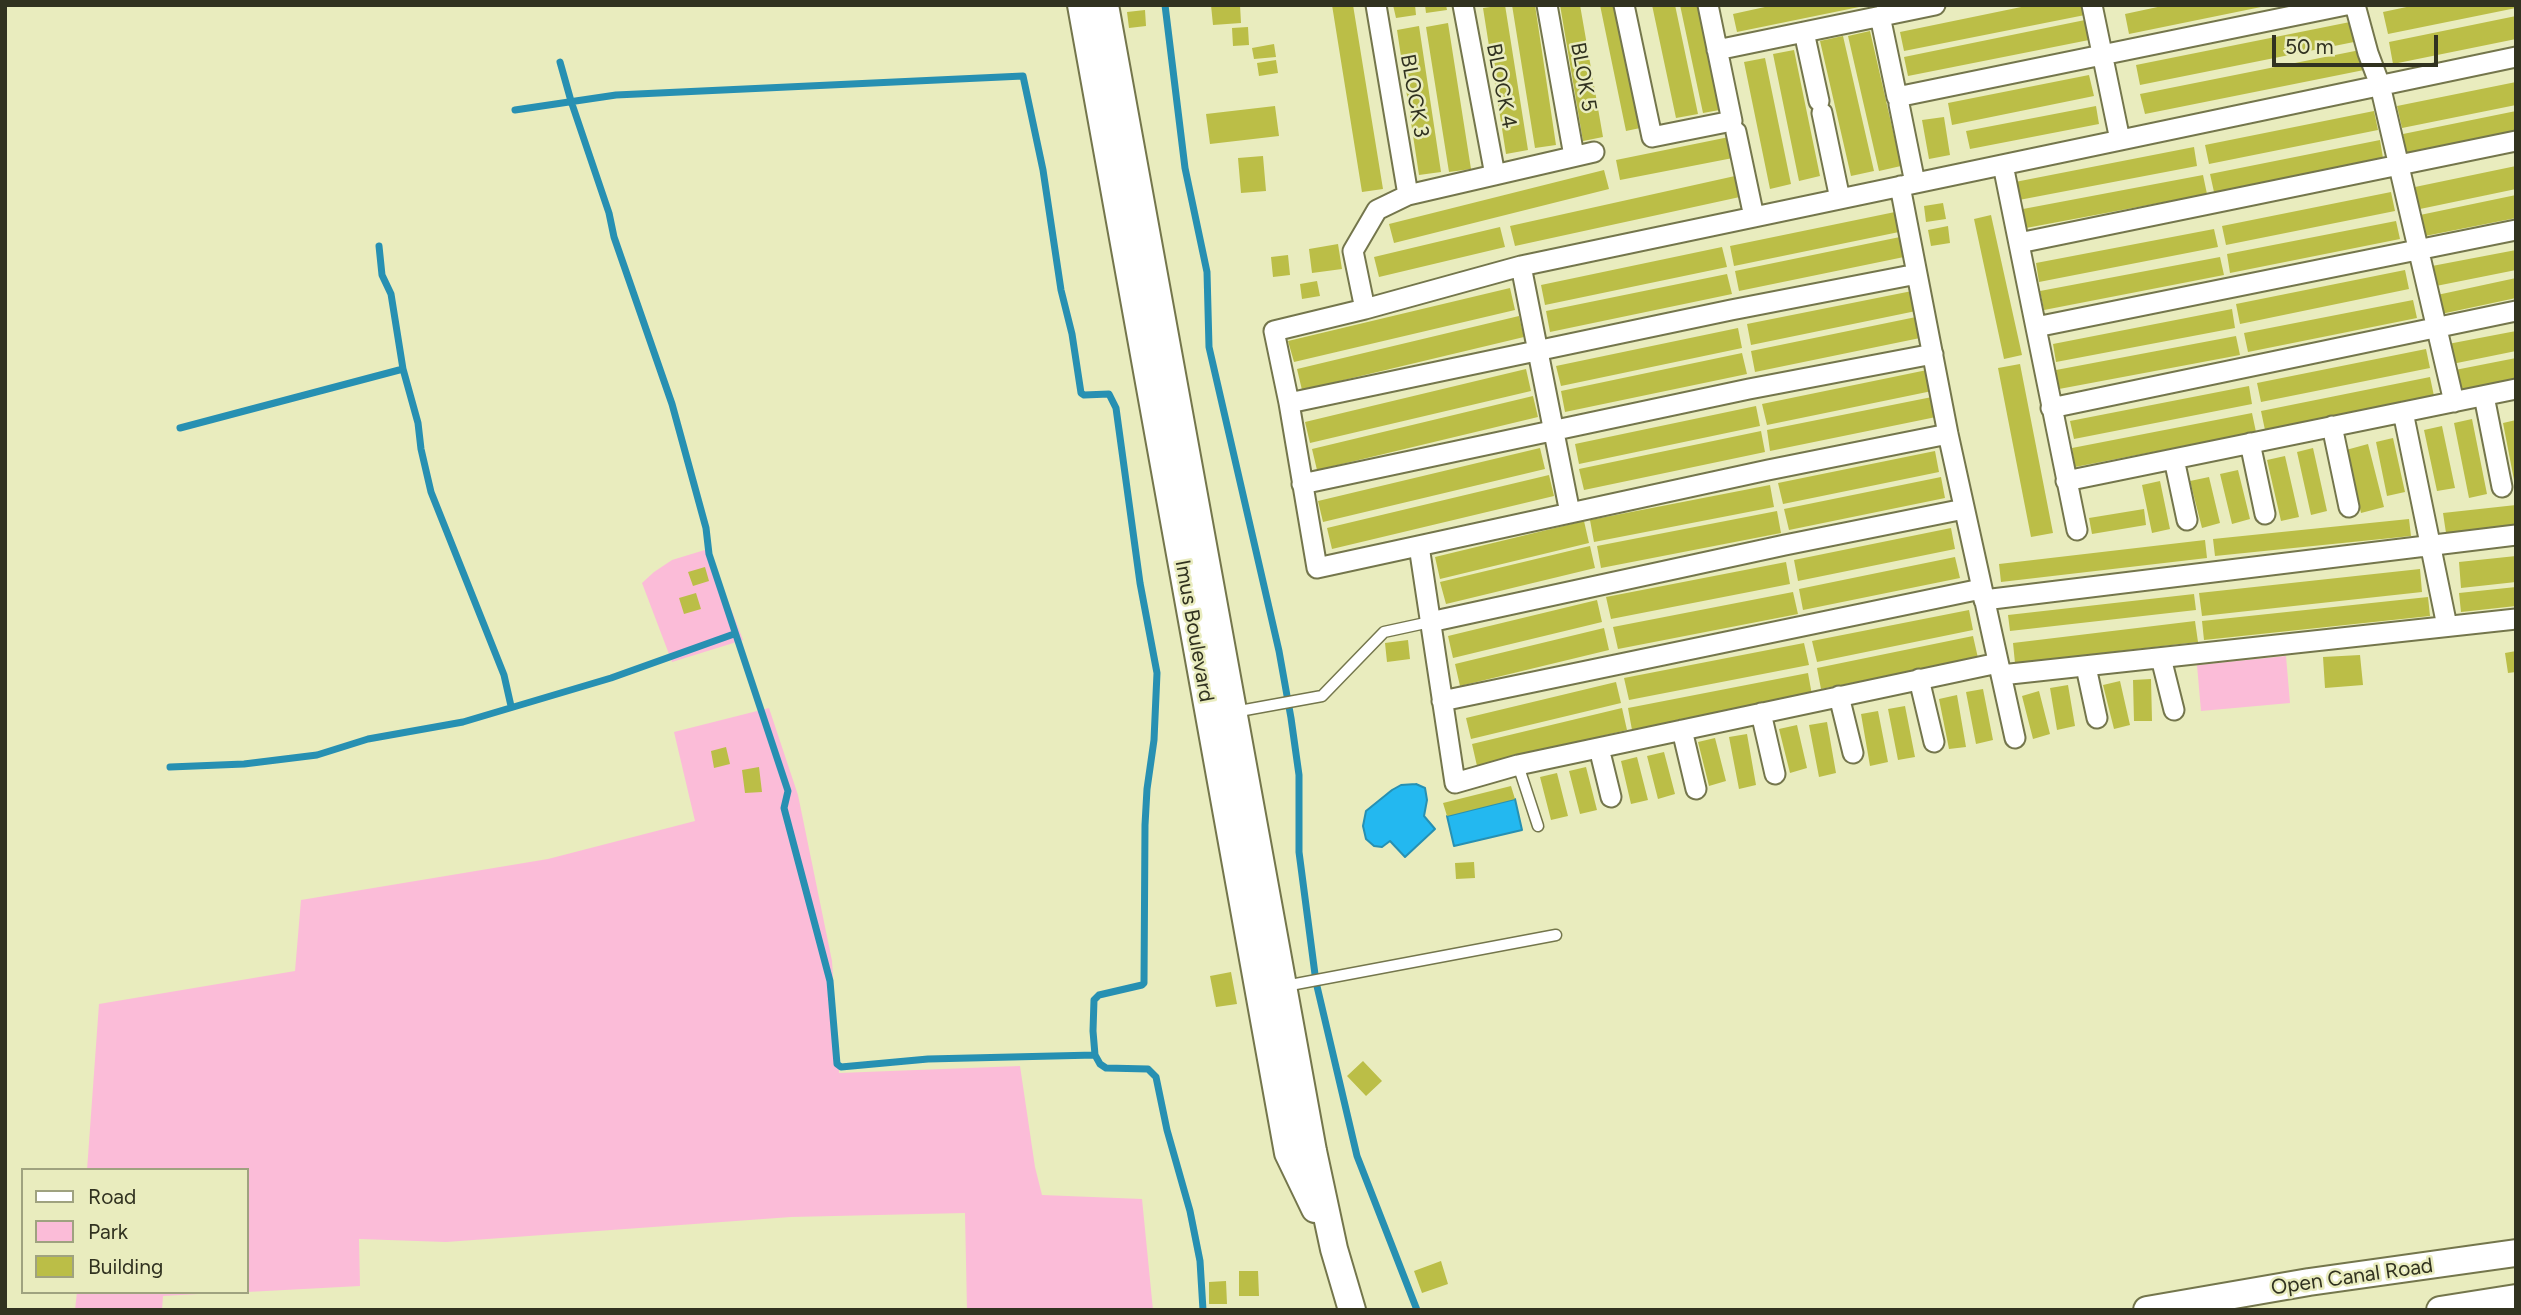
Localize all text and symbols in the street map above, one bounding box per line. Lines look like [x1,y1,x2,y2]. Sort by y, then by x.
scale bar [2276,21,2442,65]
text: 50 m [2285,34,2334,59]
street label: BLOK 5 [1565,40,1601,114]
street label: BLOCK 4 [1480,41,1522,131]
street label: BLOCK 3 [1394,52,1434,140]
street label: Imus Boulevard [1169,558,1219,704]
legend [21,1168,248,1294]
text: Road [88,1184,136,1209]
text: Park [88,1219,128,1244]
street label: Open Canal Road [2269,1253,2435,1301]
text: Building [88,1254,163,1279]

